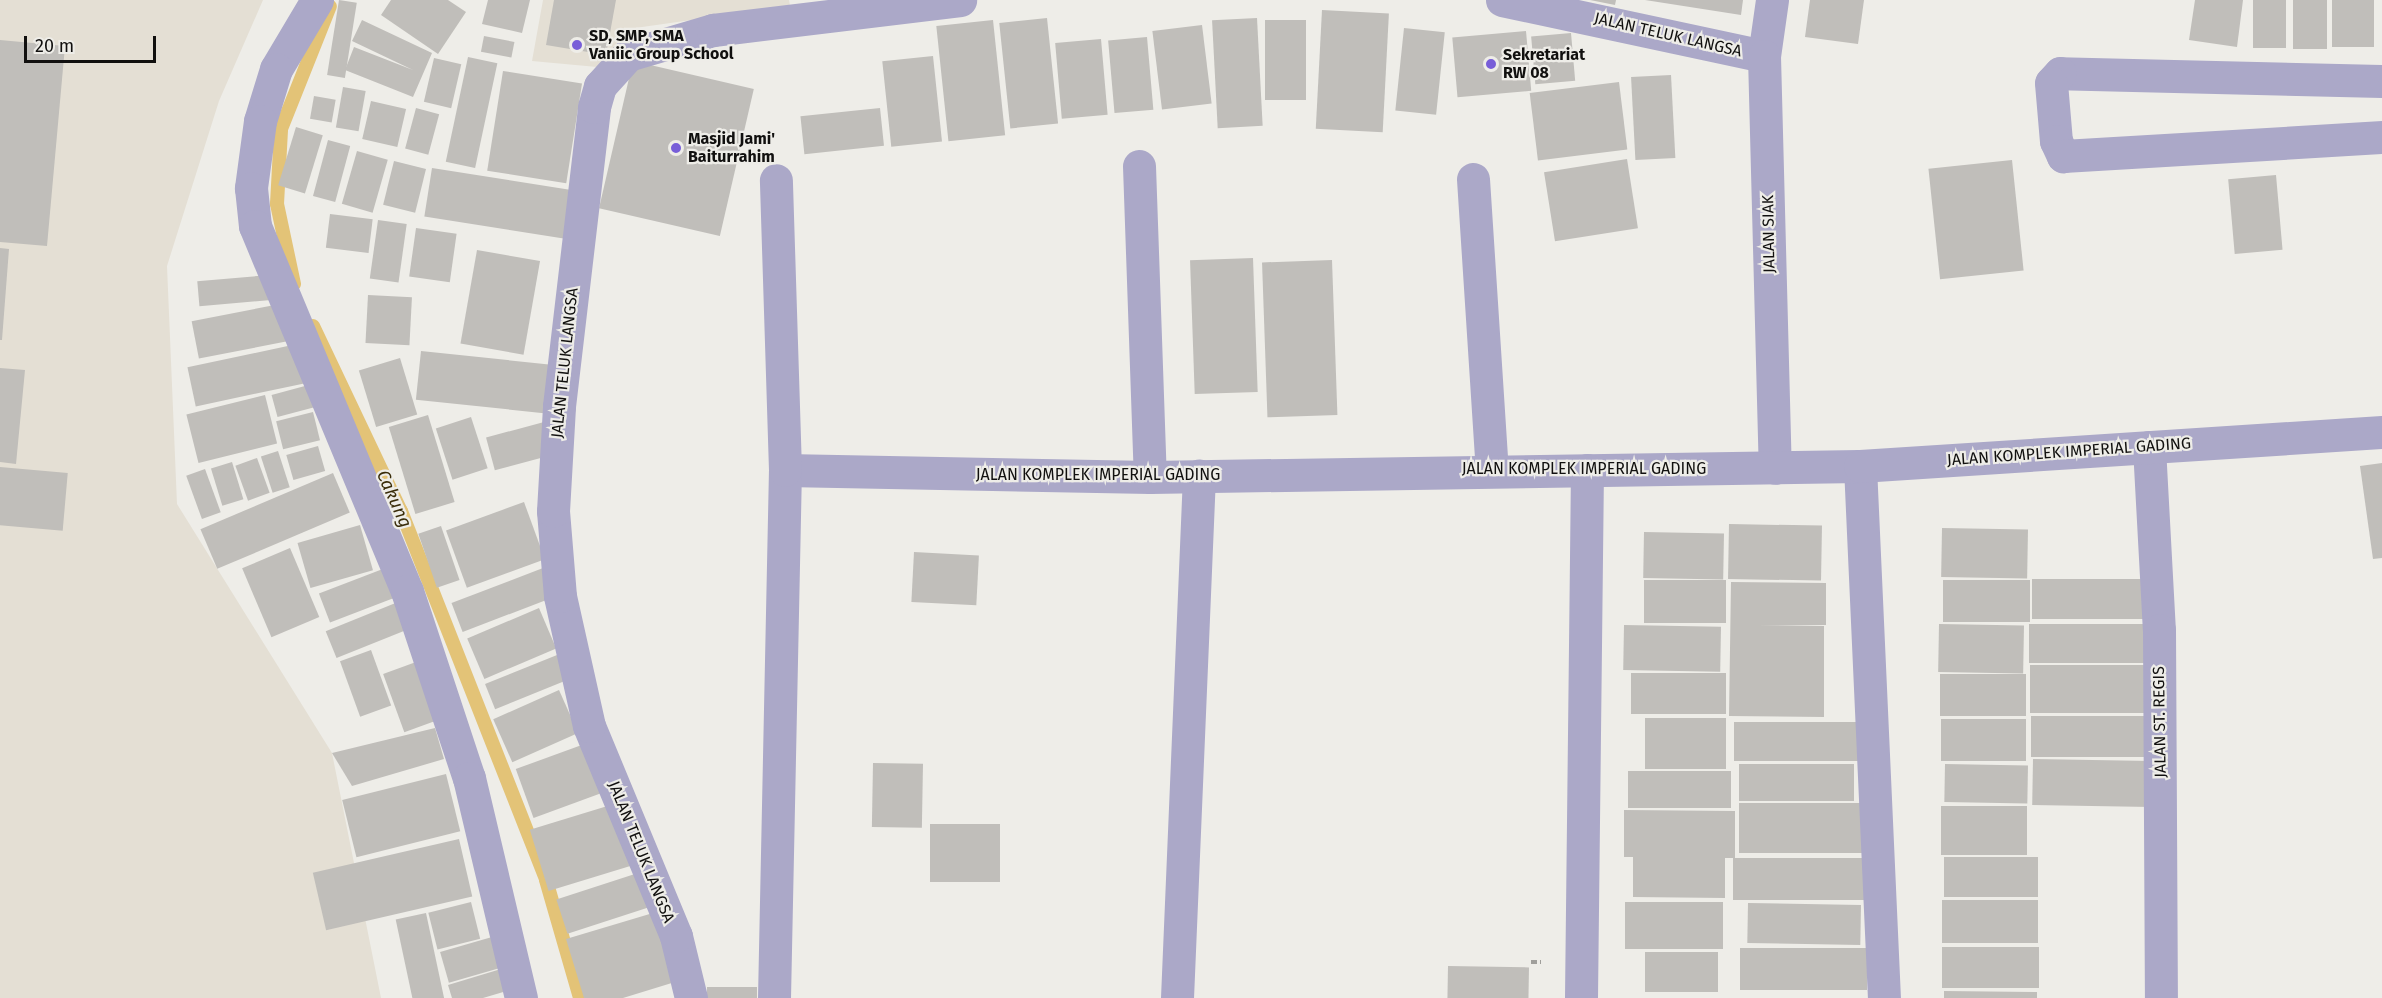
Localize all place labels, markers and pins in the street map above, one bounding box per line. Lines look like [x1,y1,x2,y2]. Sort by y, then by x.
place label: SD, SMP, SMA Vaniic Group School [589,26,734,64]
marker: SD, SMP, SMA Vaniic Group School [570,38,584,52]
place label: Sekretariat RW 08 [1503,45,1585,83]
marker: Sekretariat RW 08 [1484,57,1498,71]
place label: Masjid Jami' Baiturrahim [688,129,775,167]
marker: Masjid Jami' Baiturrahim [669,141,683,155]

